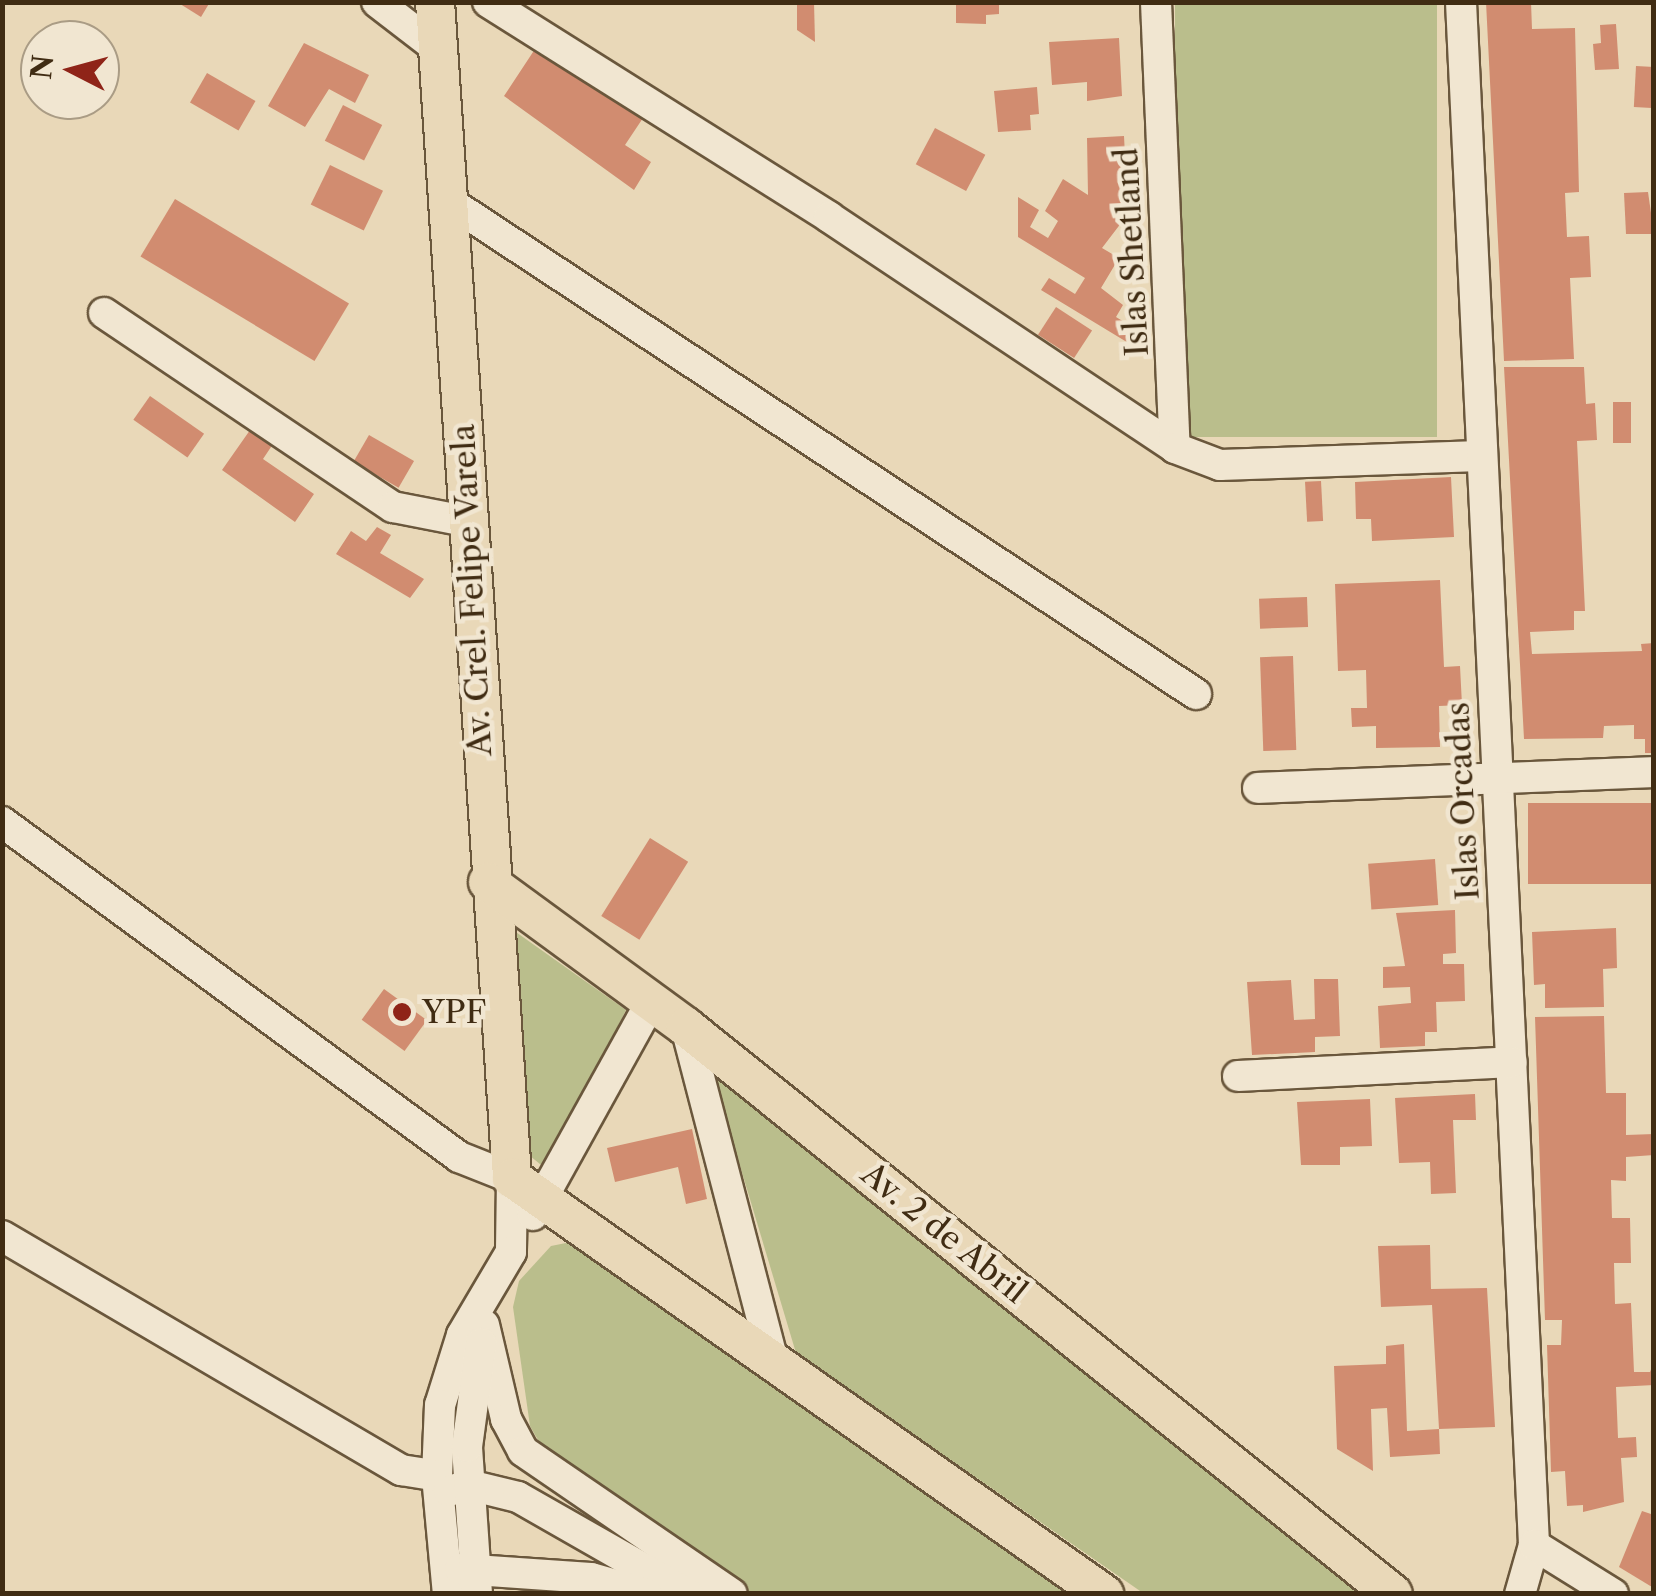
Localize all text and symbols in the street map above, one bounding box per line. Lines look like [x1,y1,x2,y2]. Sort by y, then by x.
north arrow [20,20,120,120]
text: N [24,53,60,81]
street label: Islas Shetland [1107,147,1157,357]
street label: Av. Crel. Felipe Varela [444,423,500,757]
street label: Islas Orcadas [1439,701,1487,901]
place label: YPF [422,993,486,1031]
marker: YPF [391,1001,413,1023]
street label: Av. 2 de Abril [853,1154,1035,1312]

